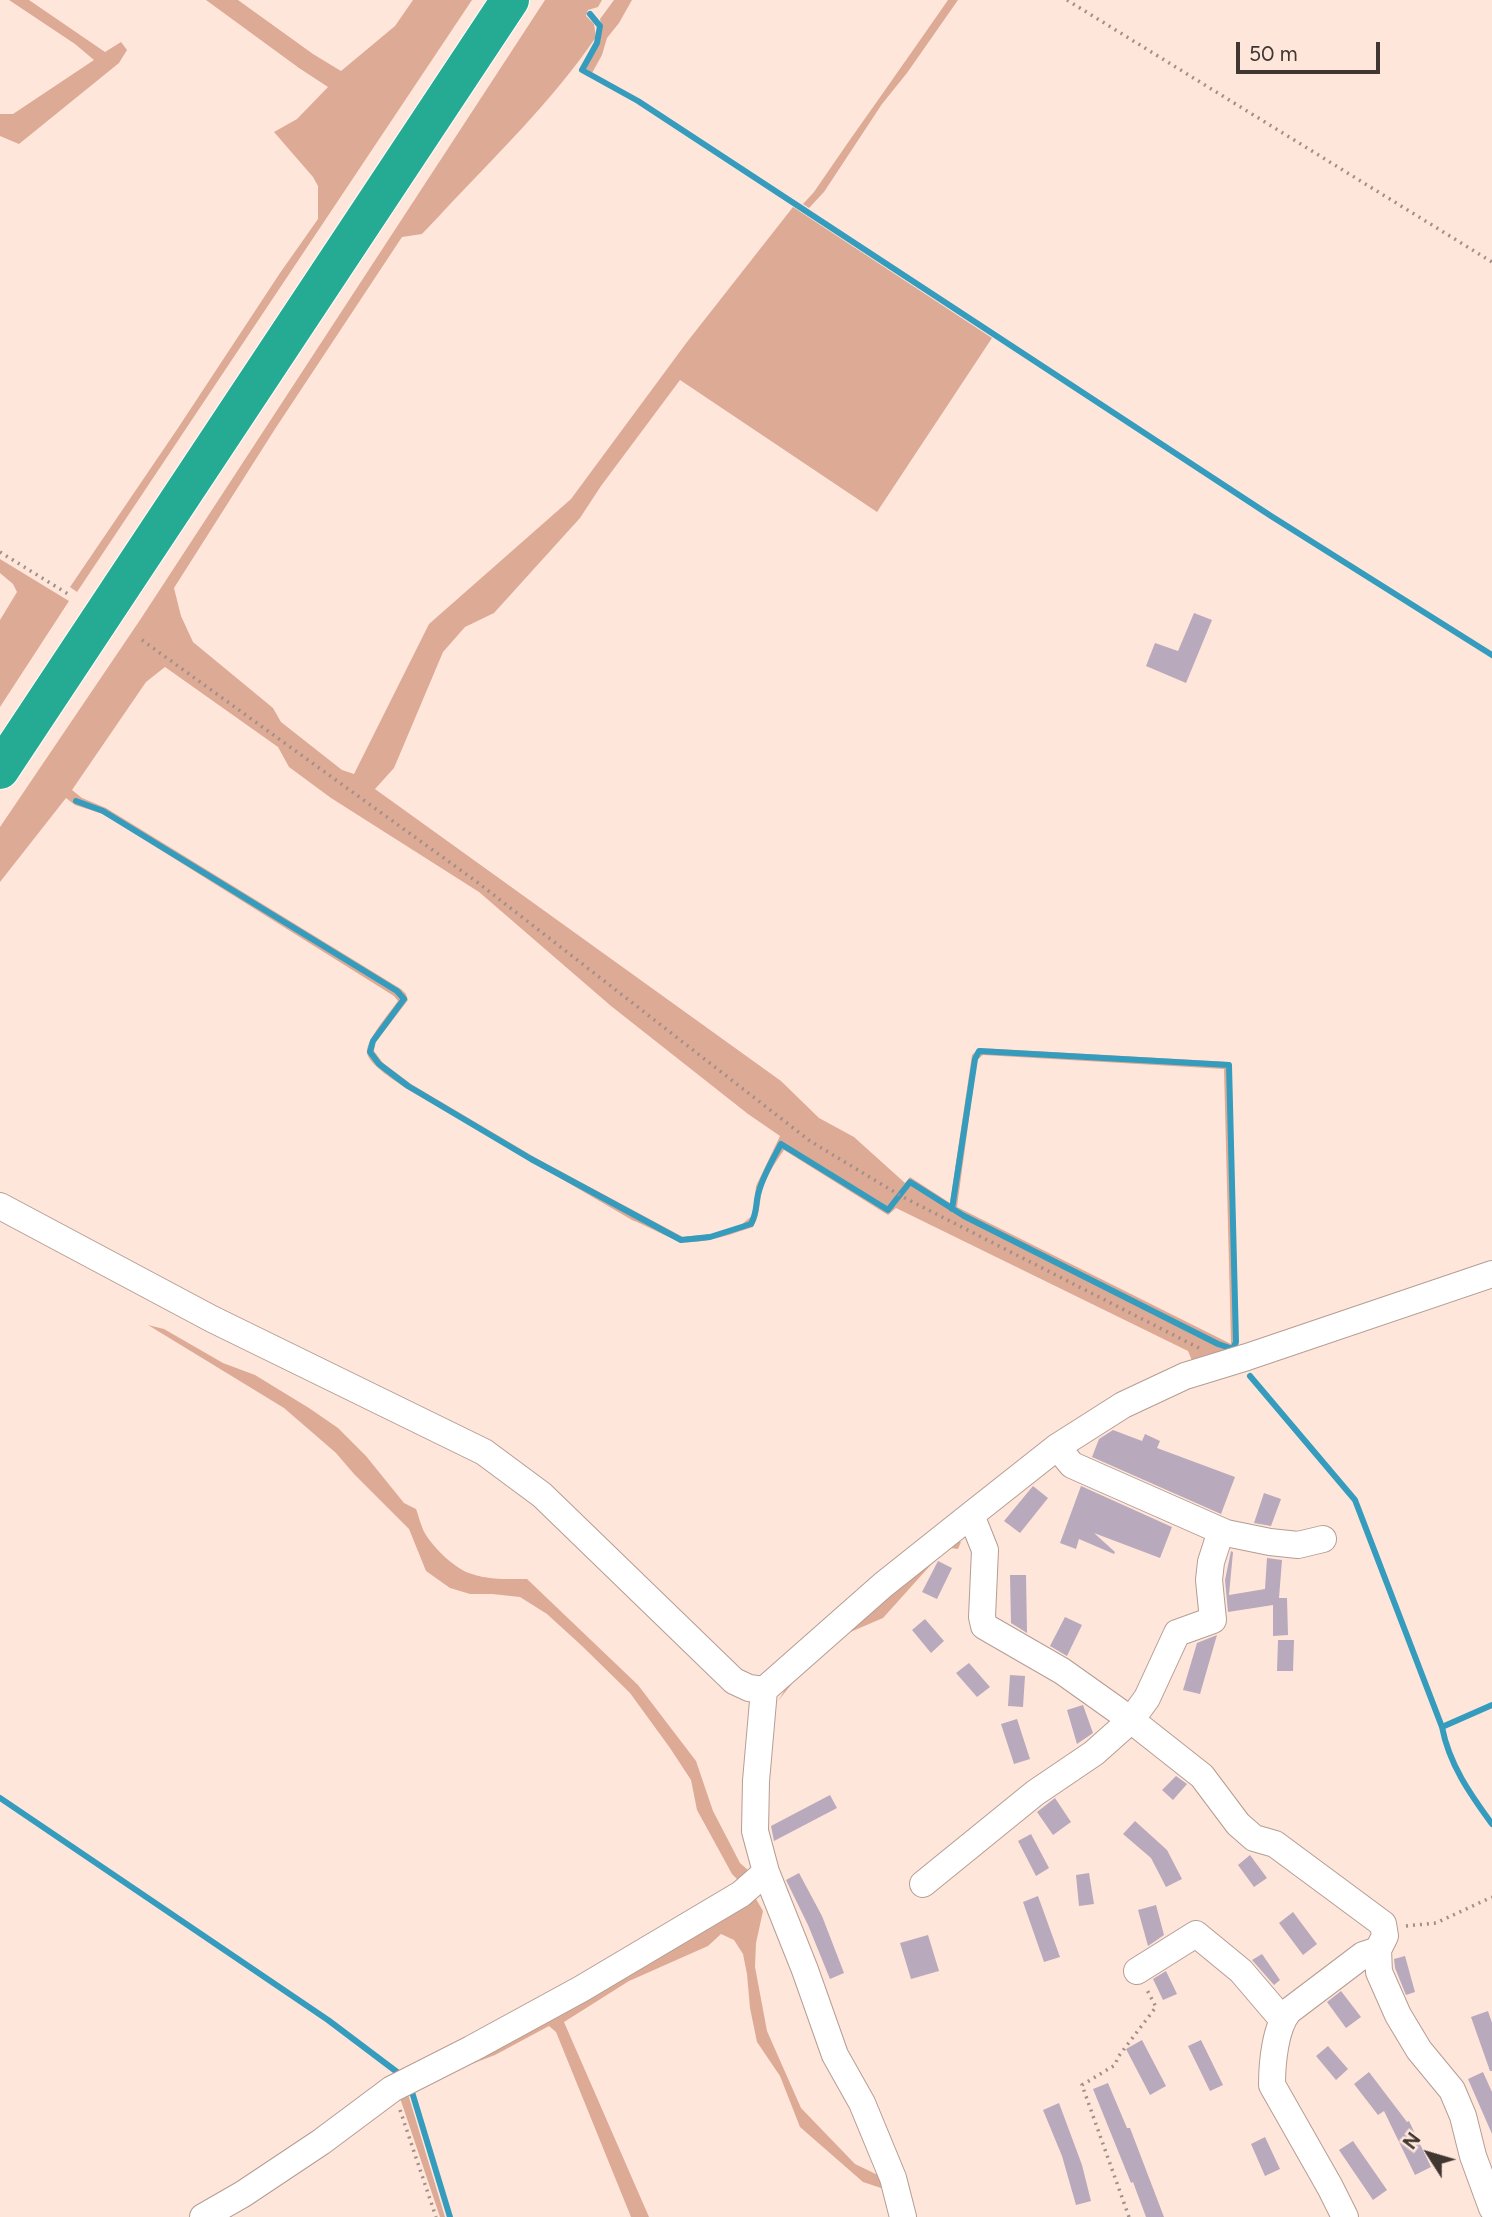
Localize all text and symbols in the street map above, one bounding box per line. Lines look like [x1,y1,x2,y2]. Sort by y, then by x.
scale bar [1240,28,1384,72]
text: 50 m [1249,41,1298,66]
north arrow [1394,2119,1464,2189]
text: N [1398,2128,1425,2154]

